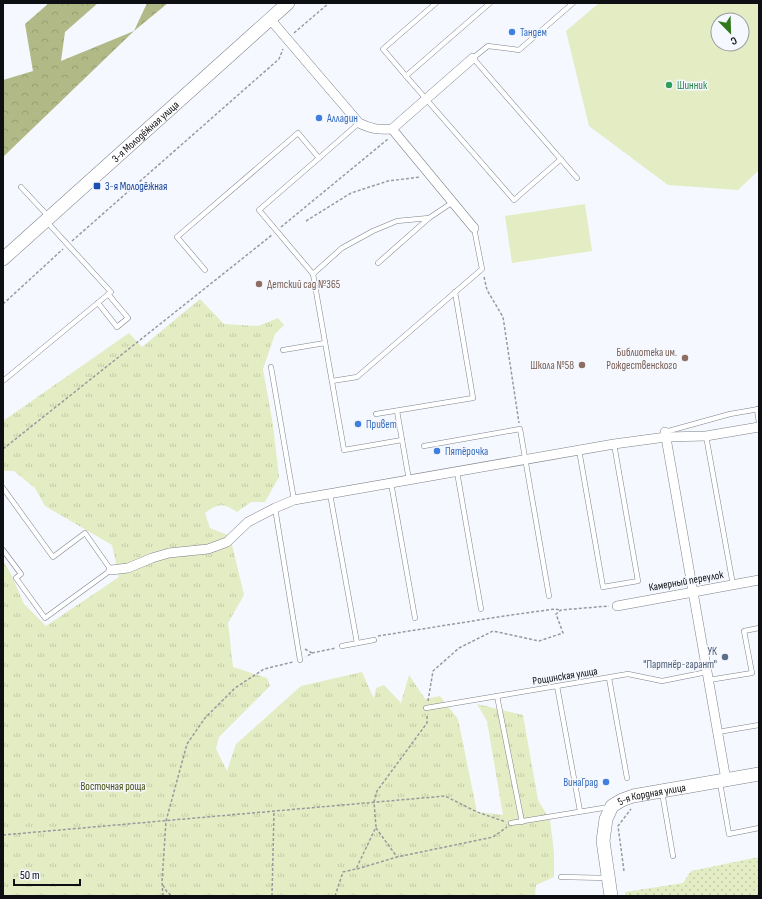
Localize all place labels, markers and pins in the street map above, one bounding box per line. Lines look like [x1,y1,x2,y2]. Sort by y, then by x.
place label: Тандем [520,26,547,39]
marker: Тандем [507,27,517,37]
place label: Шинник [677,79,708,92]
marker: Шинник [664,80,674,90]
place label: Алладин [326,112,358,125]
marker: Алладин [314,113,324,123]
place label: 3-я Молодёжная [105,180,167,193]
marker: 3-я Молодёжная [92,181,102,191]
place label: Детский сад №365 [267,278,340,291]
marker: Детский сад №365 [254,279,264,289]
place label: Библиотека им. Рождественского [606,346,677,372]
marker: Библиотека им. Рождественского [680,353,690,363]
place label: Школа №58 [530,359,574,372]
marker: Школа №58 [577,360,587,370]
place label: Привет [366,418,397,431]
marker: Привет [353,419,363,429]
place label: Пятёрочка [445,445,488,458]
marker: Пятёрочка [432,446,442,456]
place label: УК "Партнёр-гарант" [643,645,717,671]
marker: УК "Партнёр-гарант" [720,652,730,662]
place label: ВинаГрад [563,776,598,789]
marker: ВинаГрад [601,777,611,787]

